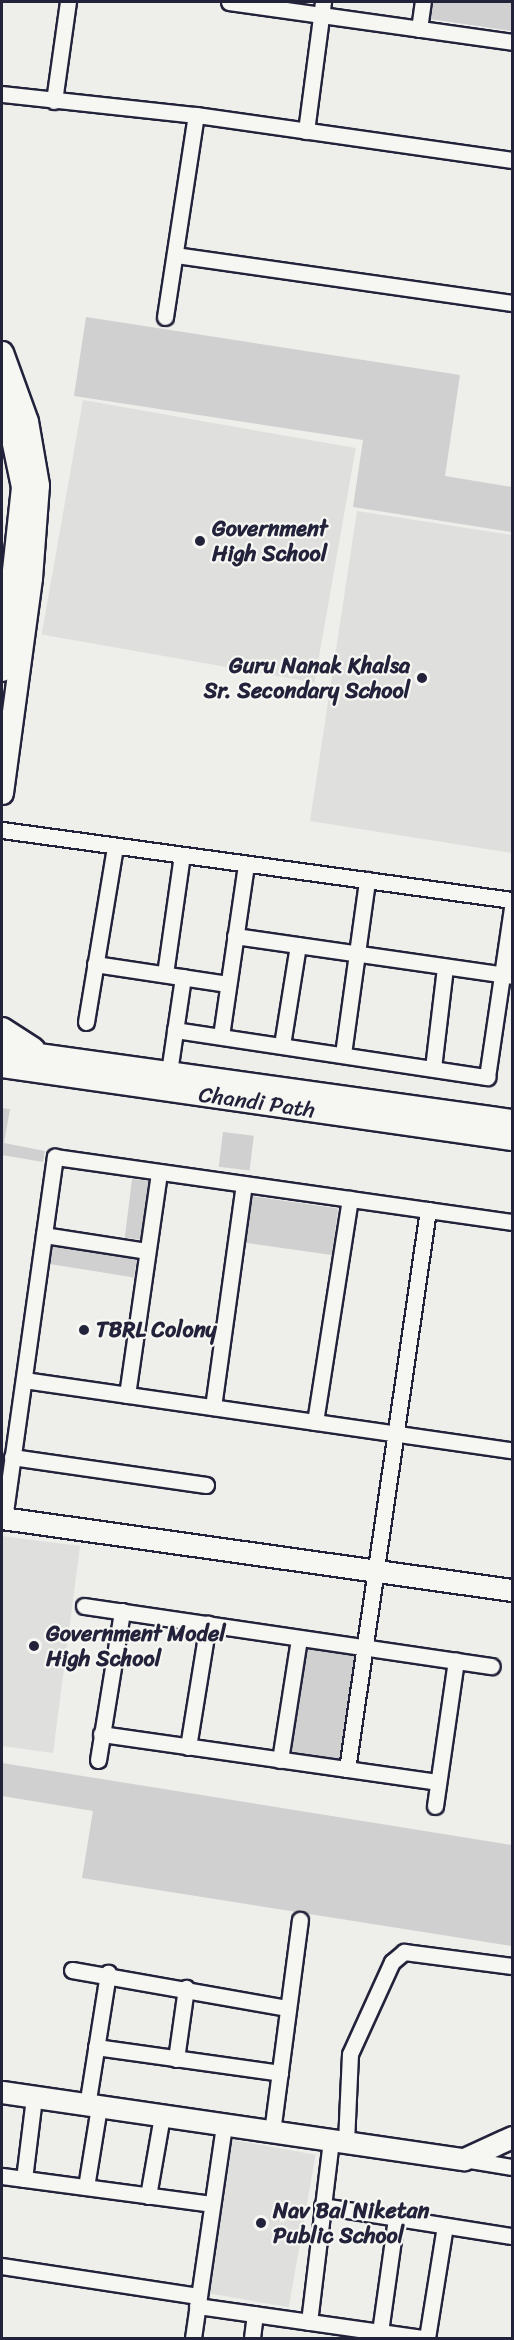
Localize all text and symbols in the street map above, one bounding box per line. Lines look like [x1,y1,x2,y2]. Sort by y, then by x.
place label: Government High School [212,515,328,566]
marker: Government High School [193,534,207,548]
place label: Guru Nanak Khalsa Sr. Secondary School [204,652,410,704]
marker: Guru Nanak Khalsa Sr. Secondary School [415,671,429,685]
street label: Chandi Path [197,1081,317,1123]
place label: TBRL Colony [96,1317,217,1343]
marker: TBRL Colony [77,1323,91,1337]
place label: Government Model High School [46,1620,226,1672]
marker: Government Model High School [27,1639,41,1653]
place label: Nav Bal Niketan Public School [273,2197,429,2248]
marker: Nav Bal Niketan Public School [254,2216,268,2230]

